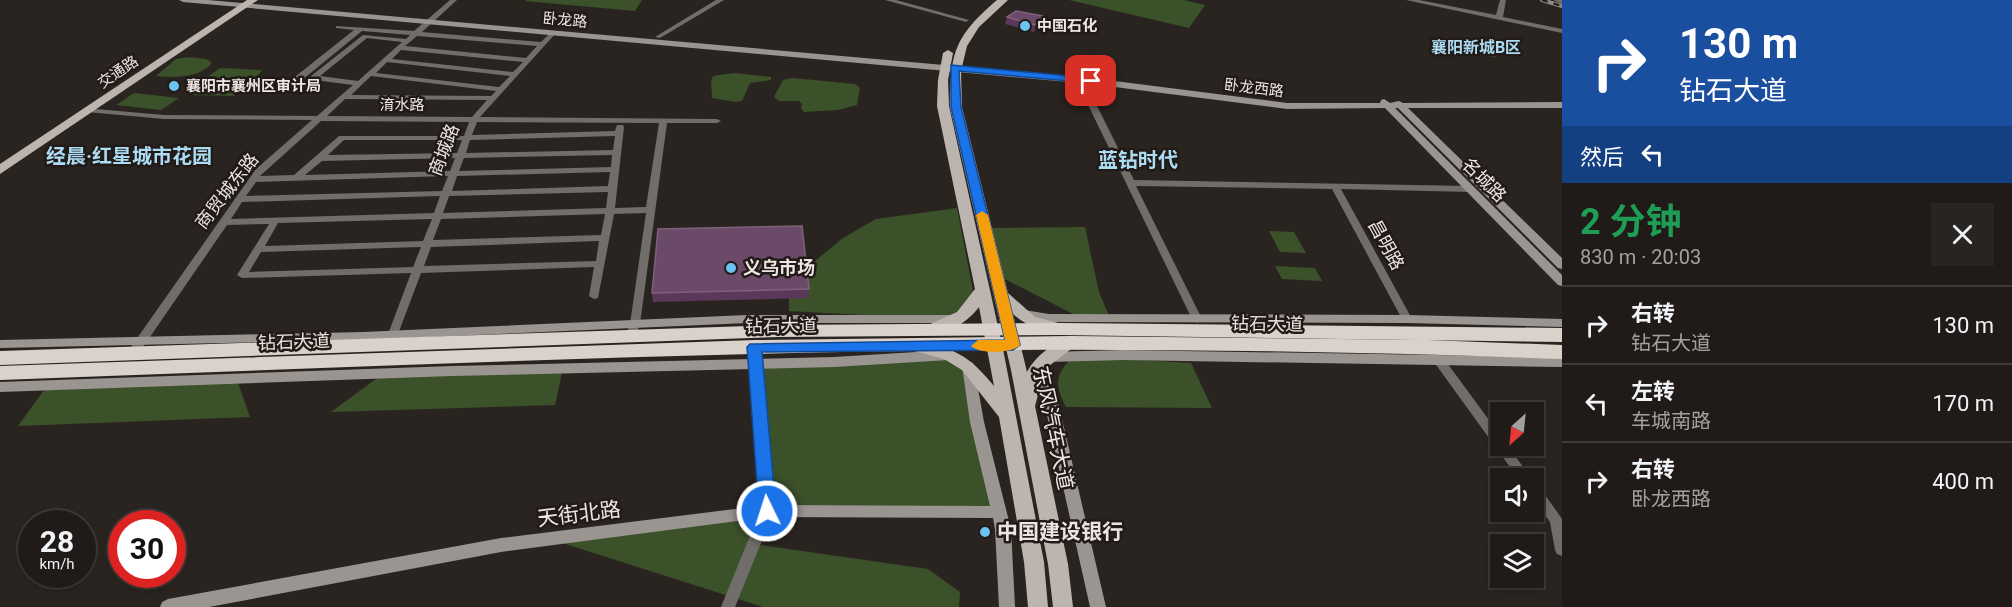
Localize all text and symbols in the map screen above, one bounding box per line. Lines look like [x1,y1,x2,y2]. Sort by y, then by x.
street label: 卧龙路 [542,9,588,31]
place label: 中国石化 [1037,17,1097,35]
marker: 中国石化 [1018,19,1032,33]
text: 130 m [1679,19,1798,68]
icon: right [1580,24,1658,102]
district label: 襄阳新城B区 [1431,38,1521,57]
street label: 交通路 [94,52,142,92]
pin [1065,55,1116,106]
icon: arrive [1074,64,1107,97]
street label: 卧龙西路 [1223,75,1285,101]
text: 钻石大道 [1679,75,1787,107]
place label: 襄阳市襄州区审计局 [186,77,321,95]
marker: 襄阳市襄州区审计局 [167,79,181,93]
street label: 淯水路 [379,96,425,114]
street label: 商城路 [424,121,463,179]
icon: left [1636,138,1669,171]
district label: 经晨·红星城市花园 [46,144,212,168]
text: 然后 [1580,145,1624,170]
district label: 蓝钻时代 [1098,148,1178,172]
street label: 商贸城东路 [191,149,263,233]
street label: 名城路 [1458,153,1511,206]
text: 2 分钟 [1580,201,1682,243]
button: close [1931,203,1994,266]
street label: 昌明路 [1364,216,1409,273]
text: 830 m · 20:03 [1580,245,1701,269]
place label: 义乌市场 [743,257,815,278]
marker: 义乌市场 [724,261,738,275]
text: 右转 [1631,301,1675,326]
icon: right [1580,309,1613,342]
street label: 钻石大道 [1231,312,1303,335]
text: 130 m [1932,313,1994,338]
street label: 钻石大道 [745,314,817,337]
street label: 钻石大道 [258,330,330,353]
text: 钻石大道 [1631,331,1711,355]
street label: 东风汽车大道 [1028,364,1078,492]
text: 左转 [1631,379,1675,404]
icon: left [1580,387,1613,420]
text: 170 m [1932,391,1994,416]
north arrow [1490,402,1544,456]
map controls [1490,402,1544,588]
text: 车城南路 [1631,409,1711,433]
text: 右转 [1631,457,1675,482]
icon: right [1580,465,1613,498]
button: sound [1490,468,1544,522]
text: 400 m [1932,469,1994,494]
position arrow [735,479,799,543]
text: 卧龙西路 [1631,487,1711,511]
street label: 天街北路 [536,497,622,531]
speed limit sign: 30 [108,510,186,588]
place label: 中国建设银行 [997,520,1123,544]
text: 28 [40,524,74,559]
marker: 中国建设银行 [978,525,992,539]
button: layers [1490,534,1544,588]
text: km/h [39,555,75,573]

